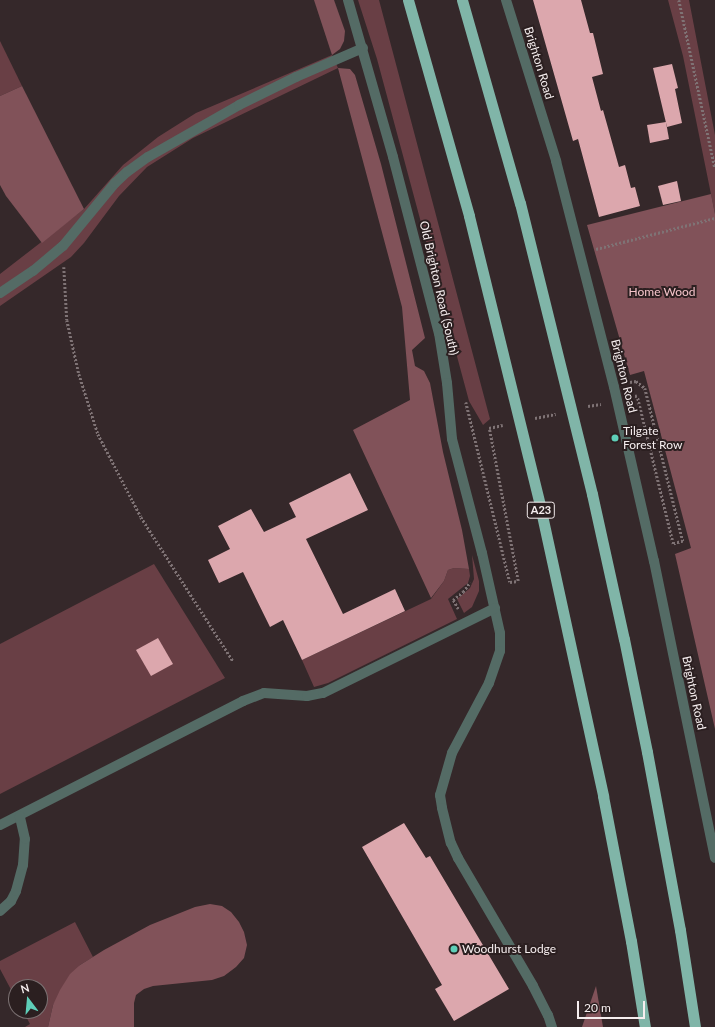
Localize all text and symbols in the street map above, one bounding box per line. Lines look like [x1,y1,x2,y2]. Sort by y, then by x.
street label: Brighton Road [521,25,557,101]
street label: Old Brighton Road (South) [417,219,461,357]
park label: Home Wood [628,285,696,299]
street label: Brighton Road [608,338,640,414]
place label: Tilgate Forest Row [623,424,682,452]
marker: Tilgate Forest Row [610,433,620,443]
road number: A23 [526,501,556,519]
street label: Brighton Road [679,655,709,731]
place label: Woodhurst Lodge [462,942,556,956]
marker: Woodhurst Lodge [449,944,459,954]
north arrow [8,979,48,1019]
text: N [19,981,31,995]
scale bar [579,993,647,1019]
text: 20 m [584,1000,611,1015]

